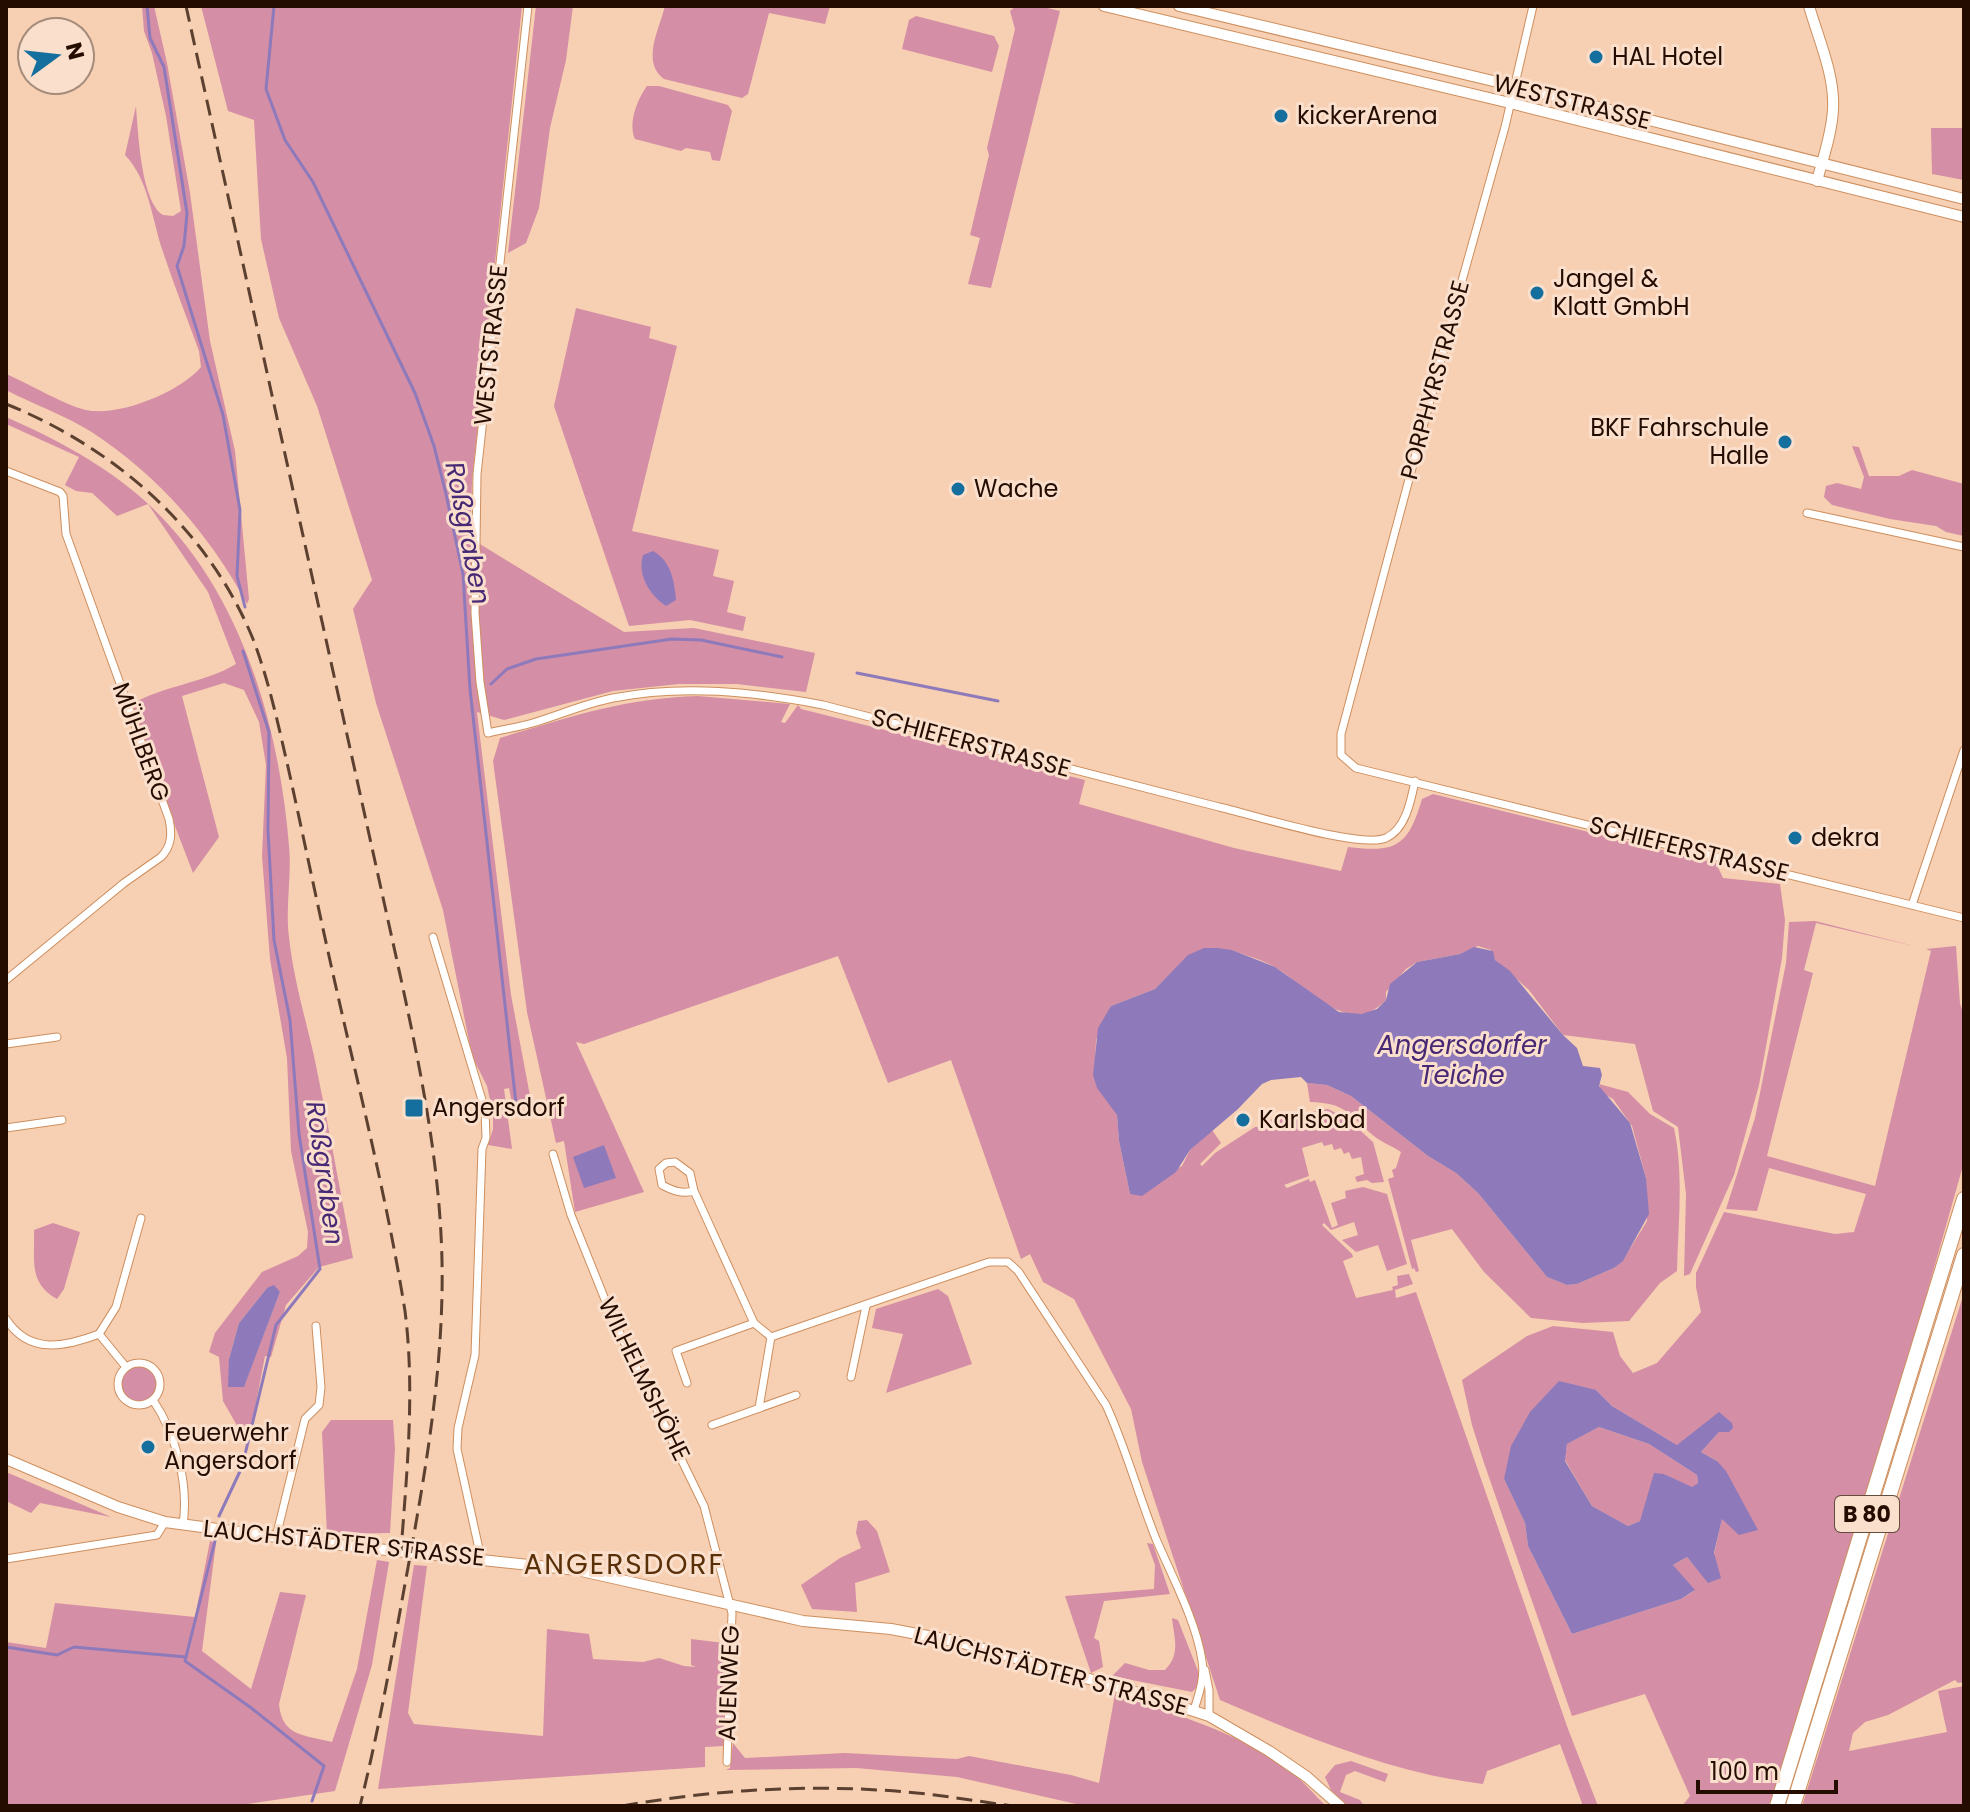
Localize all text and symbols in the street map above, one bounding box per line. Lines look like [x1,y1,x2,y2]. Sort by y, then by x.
north arrow [16,16,96,96]
text: N [58,39,92,63]
place label: HAL Hotel [1612,40,1723,73]
marker: HAL Hotel [1587,48,1605,66]
street label: WESTSTRASSE [1490,66,1654,137]
place label: kickerArena [1297,99,1438,132]
marker: kickerArena [1272,107,1290,125]
place label: Jangel & Klatt GmbH [1553,262,1690,323]
street label: WESTSTRASSE [466,263,515,427]
street label: PORPHYRSTRASSE [1392,277,1477,483]
marker: Jangel & Klatt GmbH [1528,284,1546,302]
place label: BKF Fahrschule Halle [1590,411,1769,472]
marker: BKF Fahrschule Halle [1776,433,1794,451]
water label: Roßgraben [437,459,499,607]
place label: Wache [974,472,1058,505]
marker: Wache [949,480,967,498]
street label: MÜHLBERG [105,678,178,806]
street label: SCHIEFERSTRASSE [868,700,1074,785]
street label: SCHIEFERSTRASSE [1586,808,1792,889]
place label: dekra [1811,821,1880,854]
marker: dekra [1786,829,1804,847]
water label: Angersdorfer Teiche [1376,1027,1548,1093]
place label: Angersdorf [432,1091,565,1124]
marker: Angersdorf [403,1097,425,1119]
water label: Roßgraben [297,1099,353,1247]
place label: Karlsbad [1259,1103,1366,1136]
marker: Karlsbad [1234,1111,1252,1129]
street label: WILHELMSHÖHE [591,1291,698,1466]
place label: Feuerwehr Angersdorf [164,1416,297,1477]
marker: Feuerwehr Angersdorf [139,1438,157,1456]
road number: B 80 [1835,1496,1899,1532]
street label: LAUCHSTÄDTER STRASSE [202,1511,486,1574]
district label: ANGERSDORF [523,1545,725,1584]
street label: LAUCHSTÄDTER STRASSE [910,1618,1192,1723]
street label: AUENWEG [710,1624,747,1742]
scale bar [1698,1744,1836,1794]
text: 100 m [1710,1755,1779,1788]

